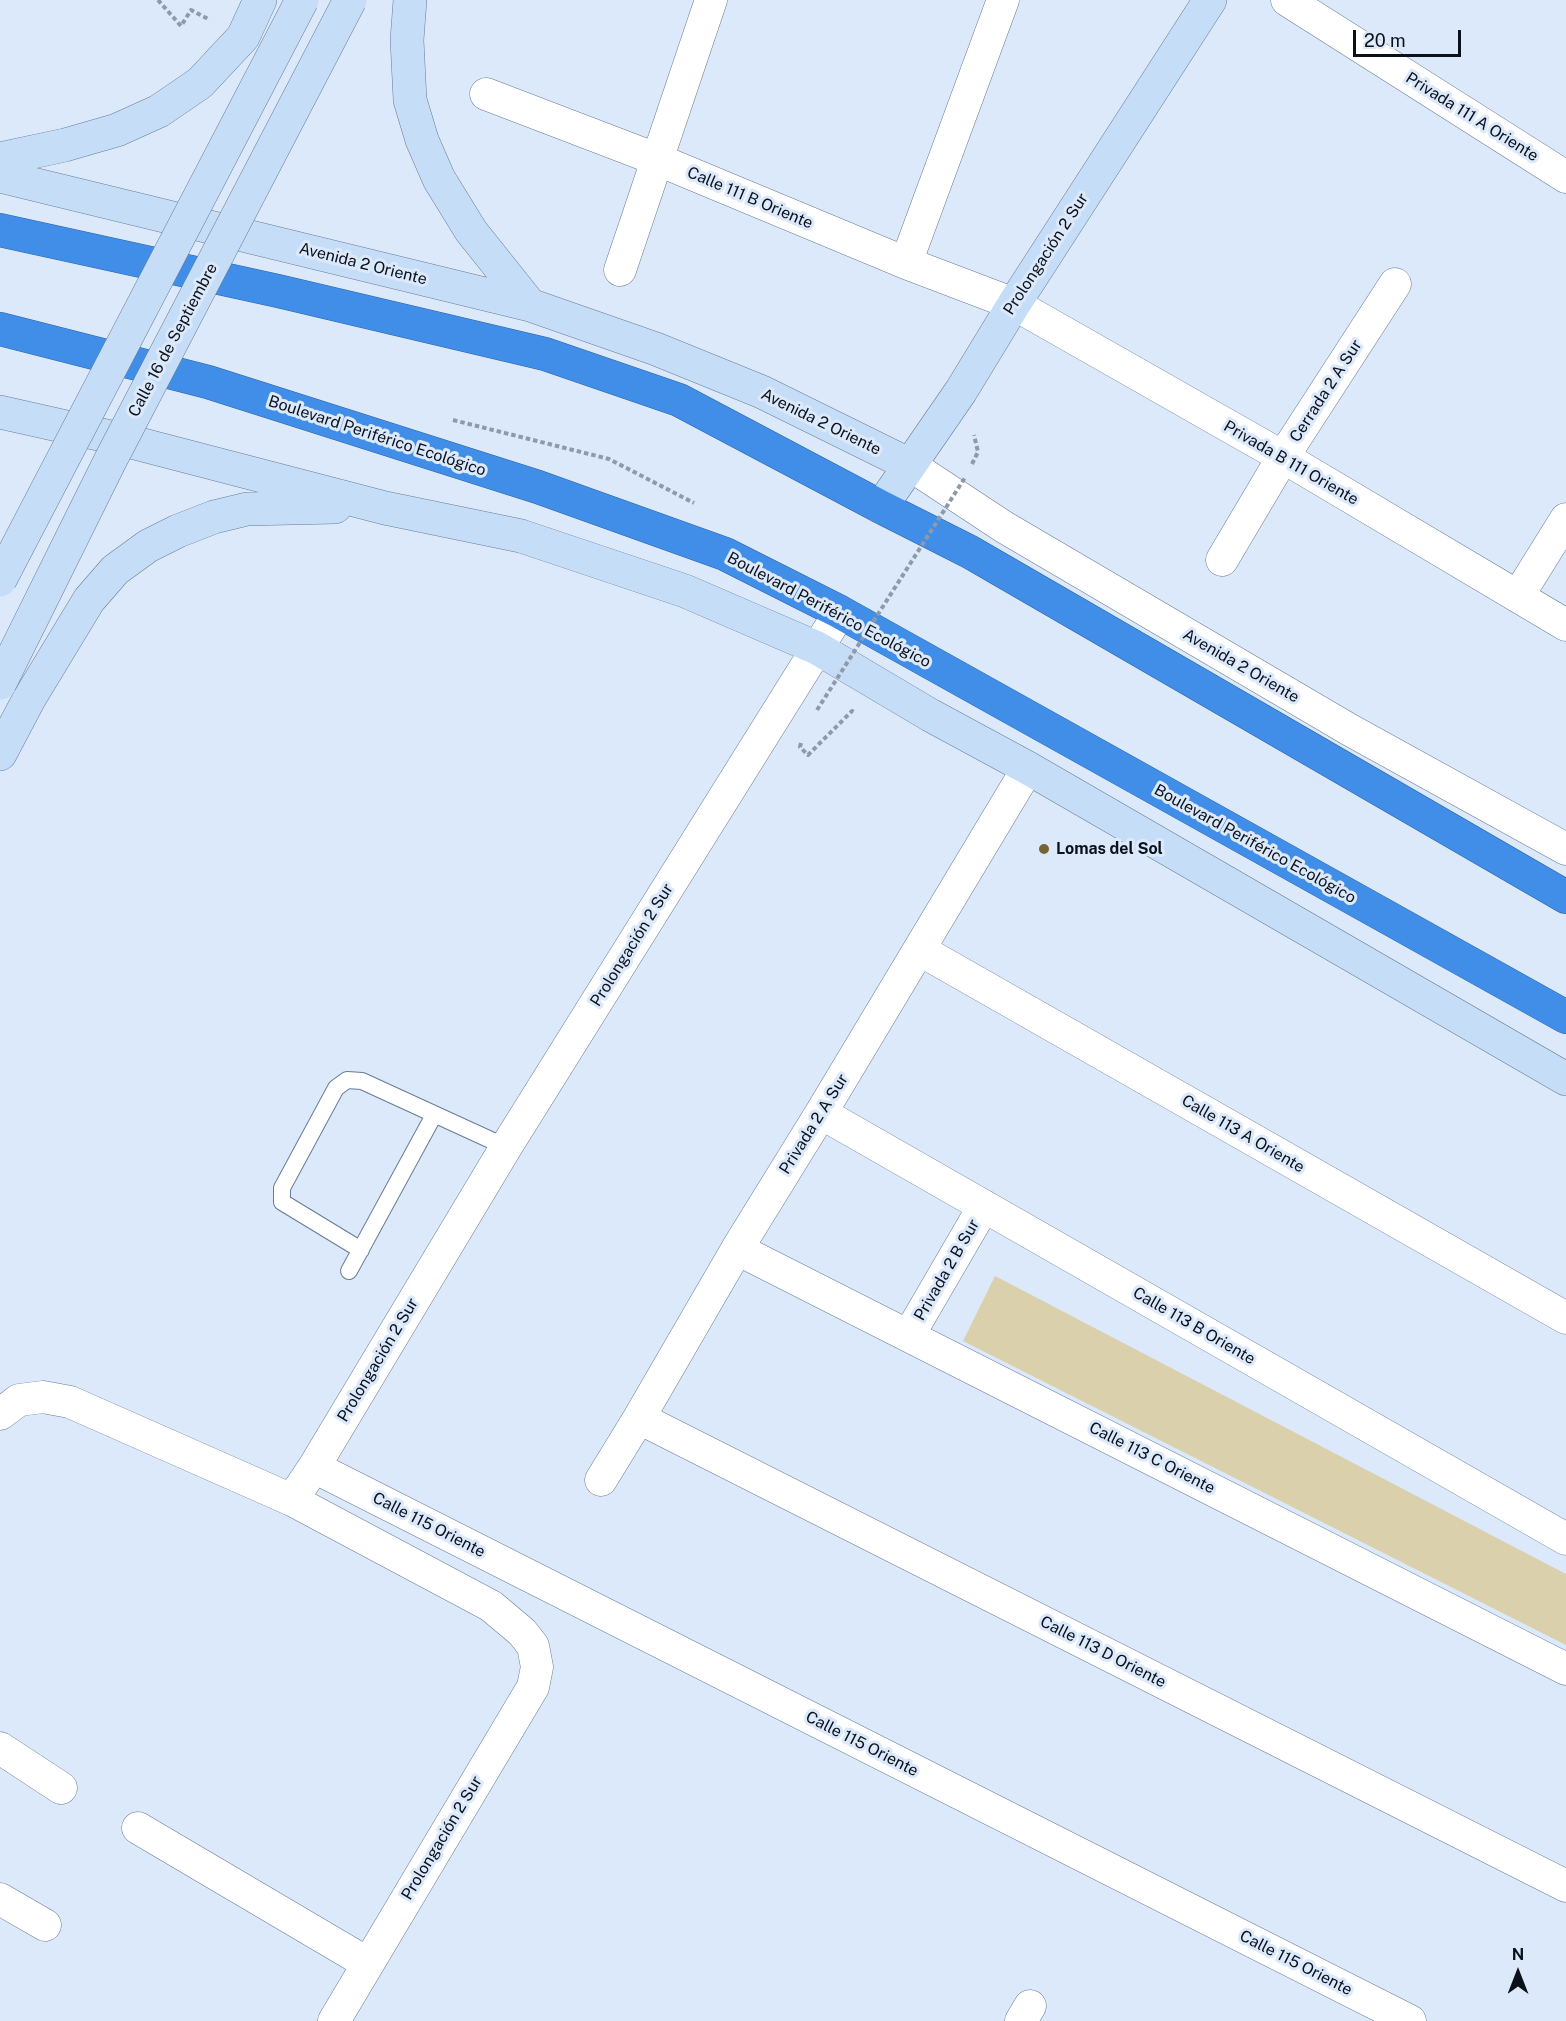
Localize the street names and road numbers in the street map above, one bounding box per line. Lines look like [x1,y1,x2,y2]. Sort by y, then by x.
street label: Privada 111 A Oriente [1402,68,1542,166]
street label: Calle 111 B Oriente [684,163,816,233]
street label: Prolongación 2 Sur [1000,190,1092,318]
street label: Avenida 2 Oriente [297,239,429,289]
street label: Calle 16 de Septiembre [124,260,222,420]
street label: Cerrada 2 A Sur [1286,336,1366,446]
street label: Avenida 2 Oriente [758,385,884,459]
street label: Boulevard Periférico Ecológico [266,392,488,480]
street label: Privada B 111 Oriente [1220,417,1362,509]
street label: Boulevard Periférico Ecológico [724,548,934,672]
street label: Avenida 2 Oriente [1179,625,1303,707]
street label: Boulevard Periférico Ecológico [1151,780,1359,908]
street label: Prolongación 2 Sur [586,880,678,1010]
street label: Privada 2 A Sur [776,1070,852,1178]
street label: Calle 113 A Oriente [1178,1091,1308,1177]
street label: Privada 2 B Sur [910,1216,984,1324]
street label: Calle 113 B Oriente [1129,1283,1259,1369]
street label: Prolongación 2 Sur [333,1295,423,1425]
street label: Calle 113 C Oriente [1086,1418,1218,1498]
street label: Calle 115 Oriente [369,1488,489,1562]
street label: Calle 113 D Oriente [1037,1612,1169,1692]
street label: Calle 115 Oriente [802,1707,922,1781]
street label: Prolongación 2 Sur [397,1773,487,1903]
street label: Calle 115 Oriente [1236,1926,1356,2000]

